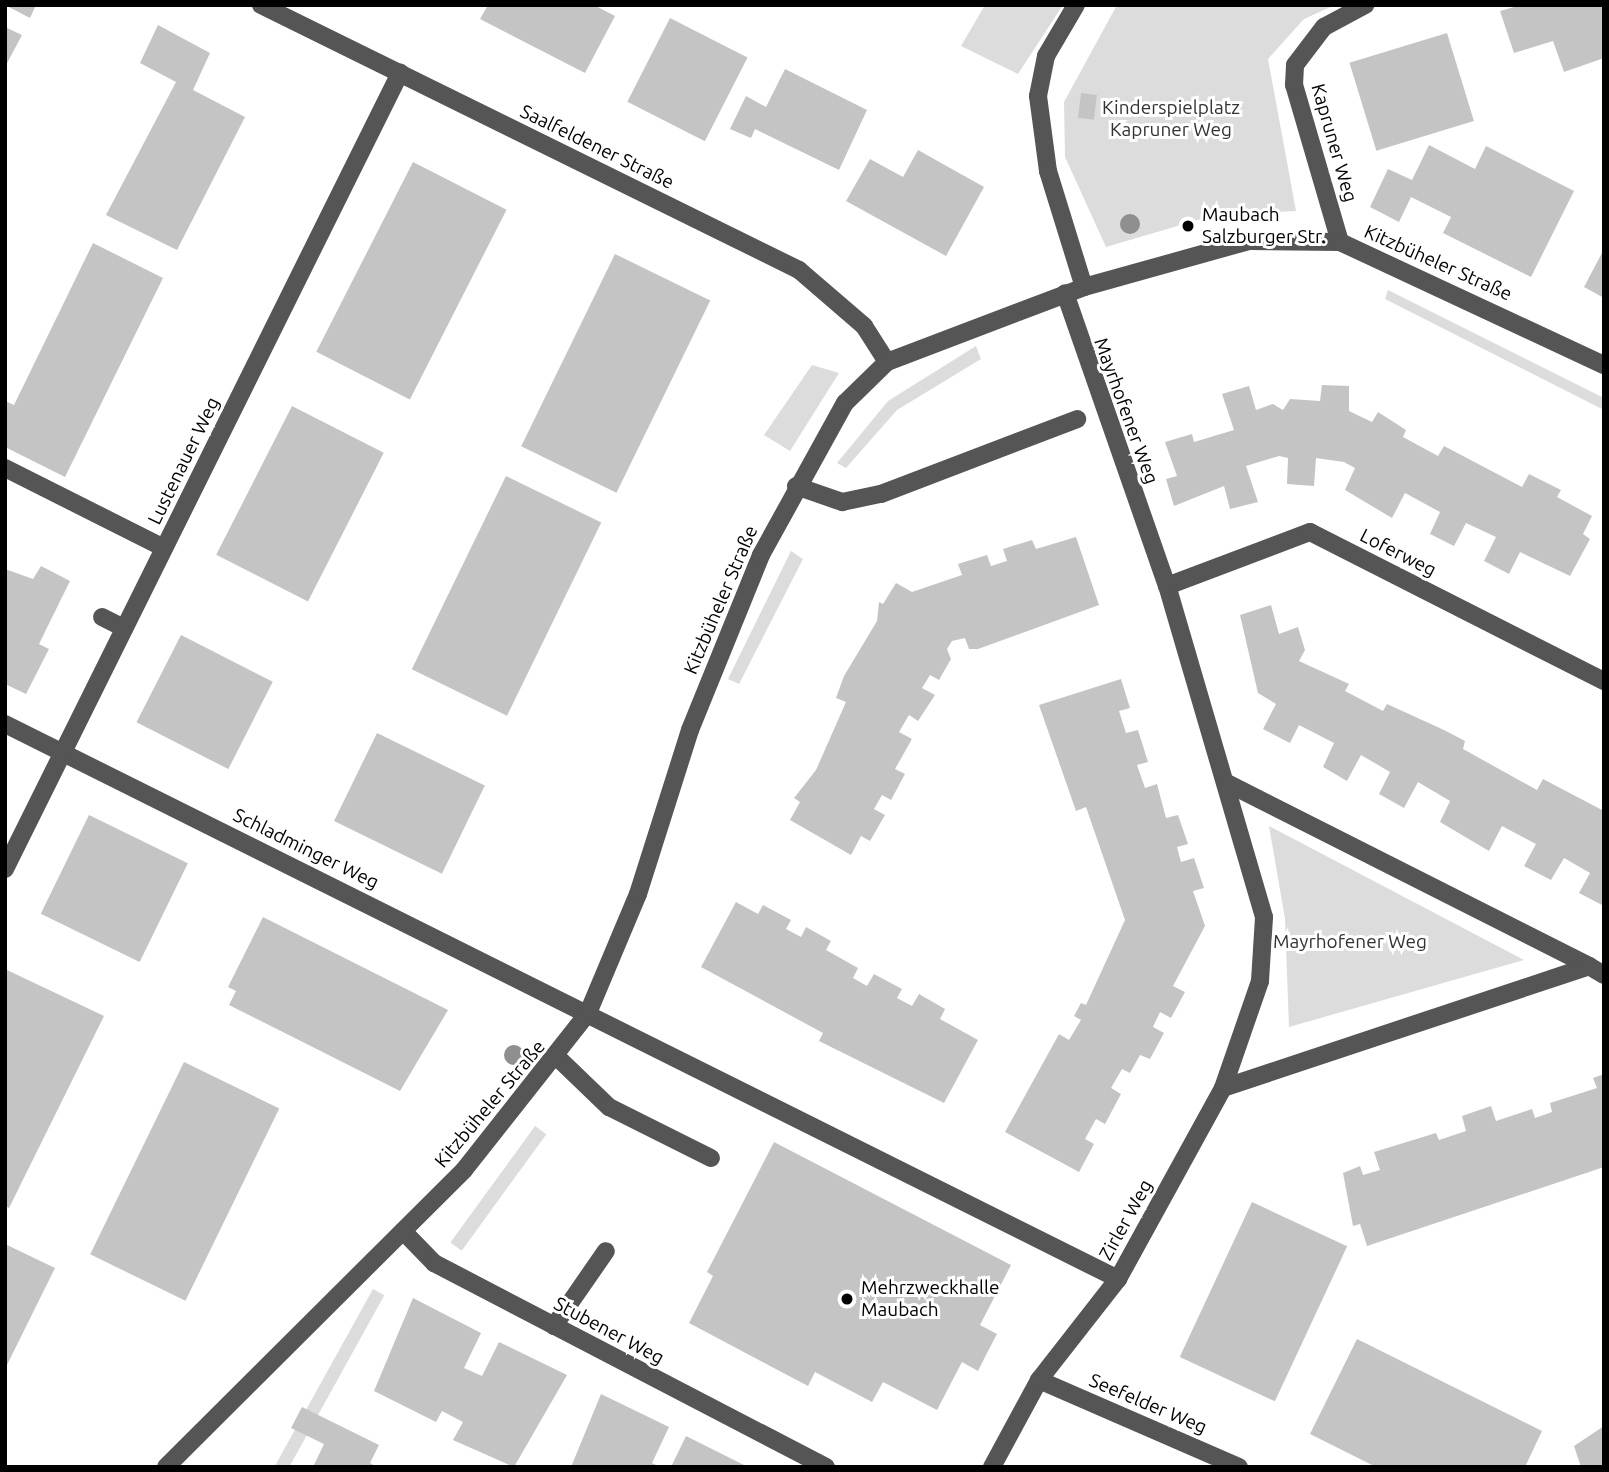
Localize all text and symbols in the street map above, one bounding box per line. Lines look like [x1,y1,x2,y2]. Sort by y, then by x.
street label: Kapruner Weg [1306,81,1362,205]
park label: Kinderspielplatz Kapruner Weg [1102,97,1240,141]
street label: Saalfeldener Straße [517,100,677,194]
place label: Maubach Salzburger Str. [1202,204,1326,248]
marker: Maubach Salzburger Str. [1180,218,1196,234]
street label: Kitzbüheler Straße [1361,220,1515,306]
street label: Mayrhofener Weg [1089,335,1163,487]
street label: Lustenauer Weg [143,394,225,528]
street label: Kitzbüheler Straße [679,522,763,678]
street label: Loferweg [1356,524,1440,582]
street label: Schladminger Weg [230,804,382,894]
park label: Mayrhofener Weg [1273,931,1427,953]
street label: Kitzbüheler Straße [430,1036,550,1172]
street label: Zirler Weg [1095,1176,1157,1264]
place label: Mehrzweckhalle Maubach [861,1277,1000,1321]
marker: Mehrzweckhalle Maubach [839,1291,855,1307]
street label: Stubener Weg [550,1292,668,1370]
street label: Seefelder Weg [1086,1369,1210,1439]

